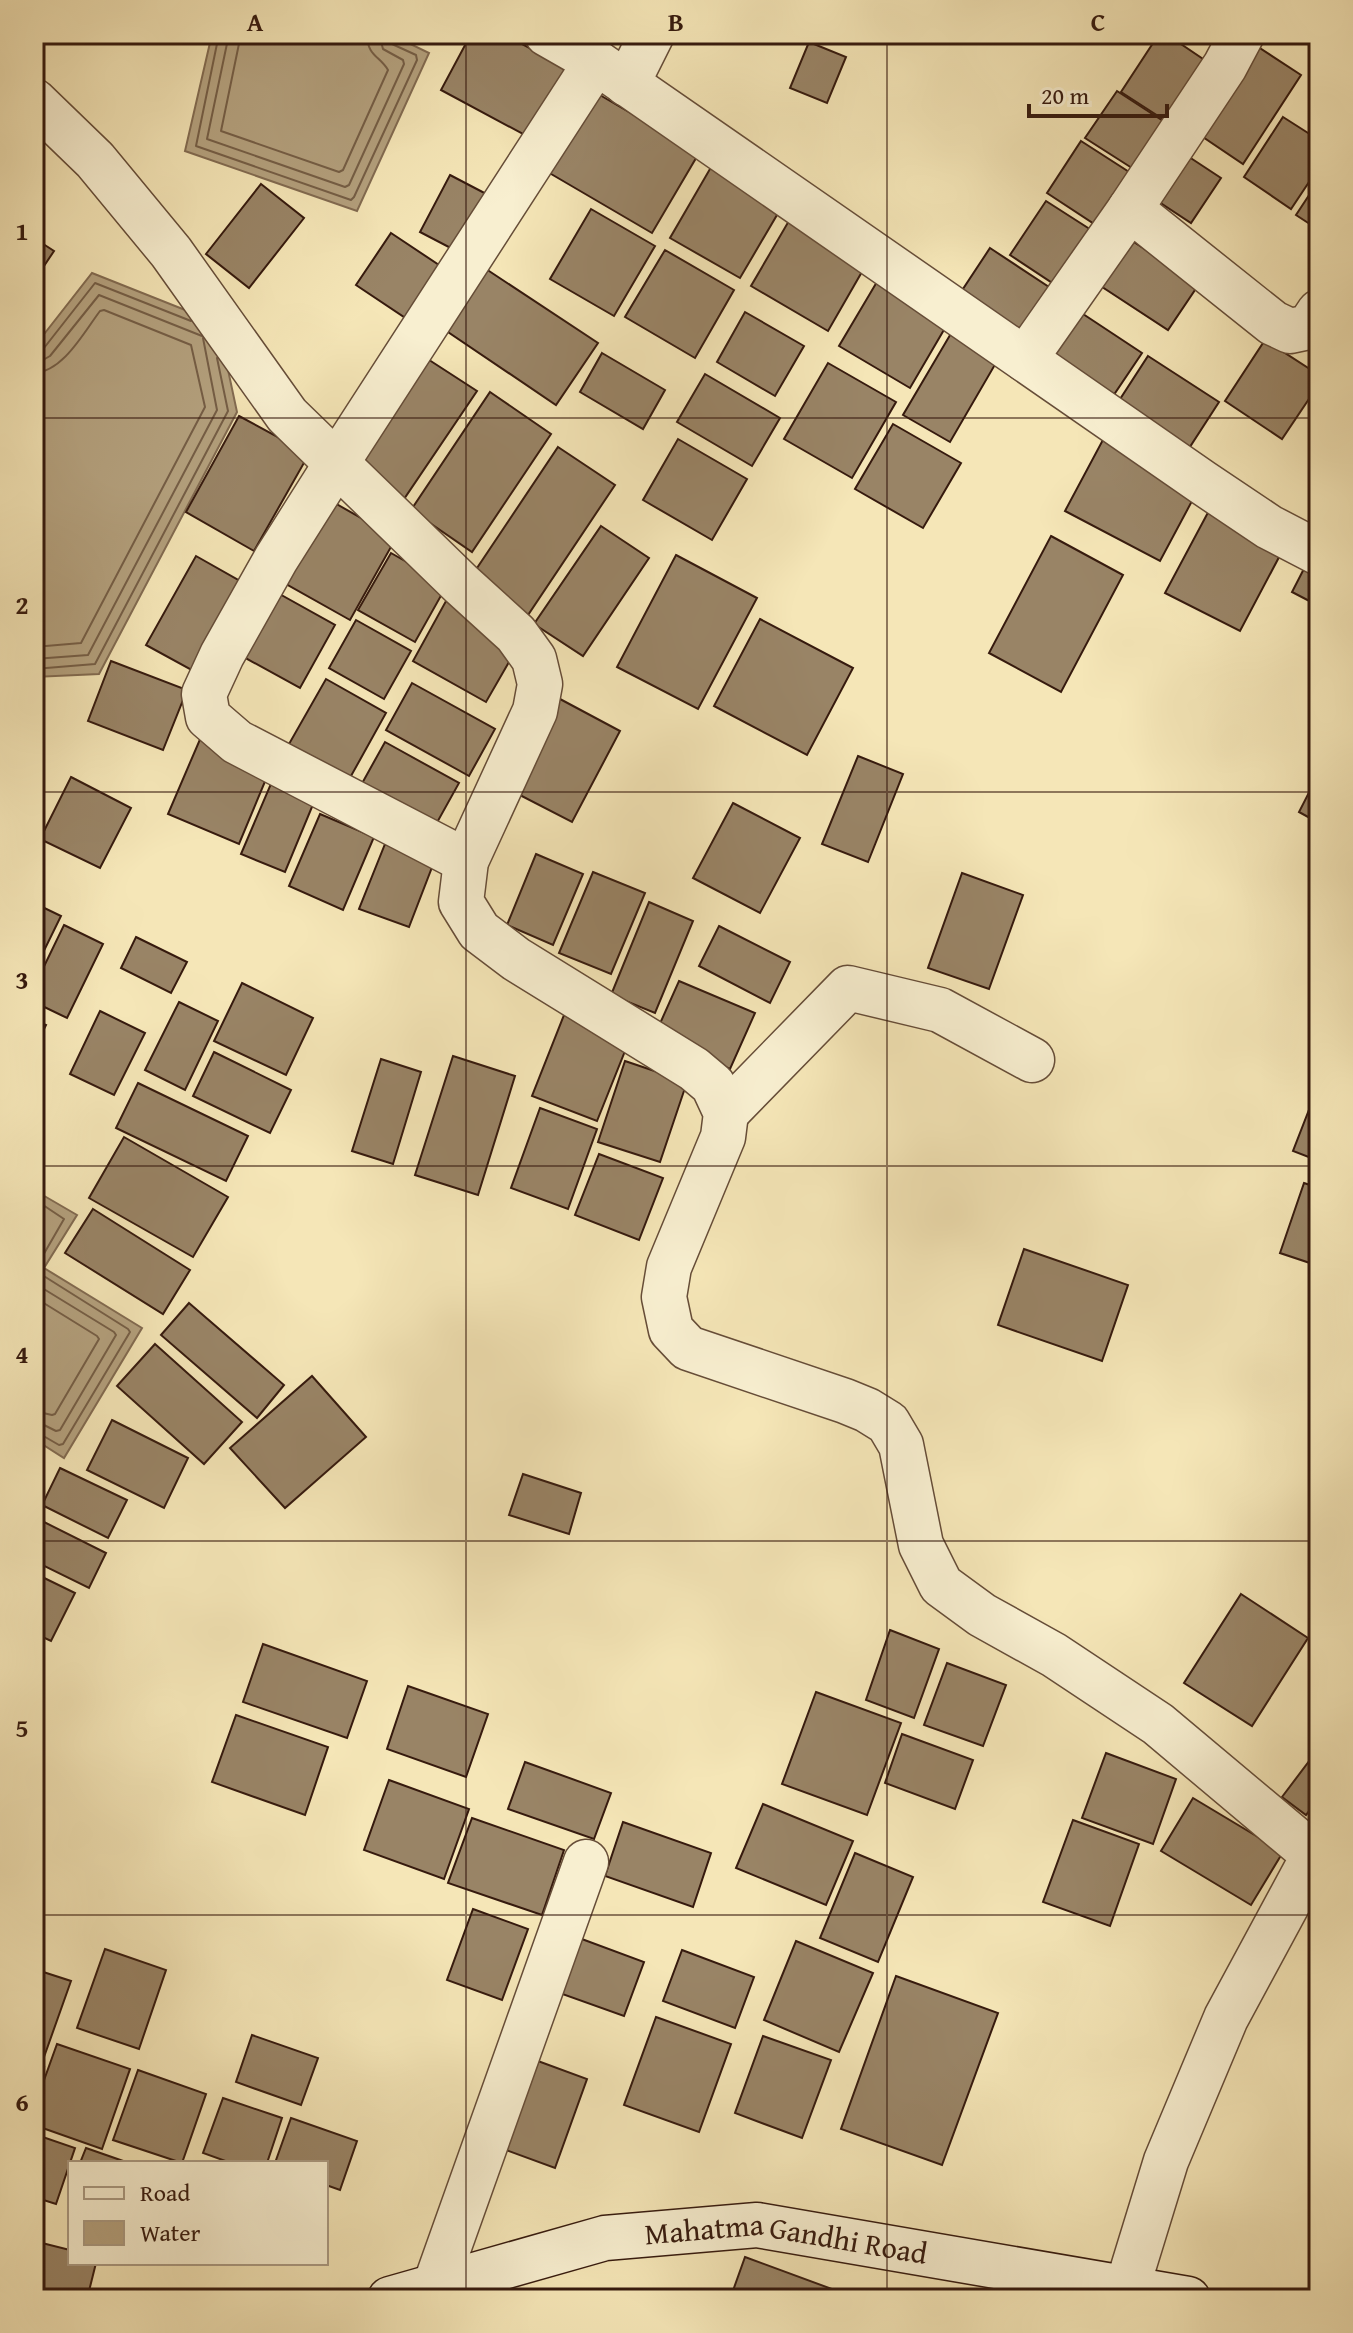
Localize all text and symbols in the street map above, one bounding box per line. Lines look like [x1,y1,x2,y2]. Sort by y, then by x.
text: A [247,2,264,41]
text: B [668,2,684,41]
text: C [1091,2,1105,41]
scale bar [1029,68,1167,118]
text: 20 m [1041,78,1089,113]
text: 1 [15,211,29,250]
text: 2 [15,585,29,624]
text: 3 [15,960,29,999]
text: 4 [15,1334,29,1373]
text: 5 [15,1708,29,1747]
text: 6 [15,2082,29,2121]
legend [68,2161,328,2265]
text: Road [140,2175,190,2210]
street label: Mahatma Gandhi Road [643,2202,931,2275]
text: Water [140,2215,201,2250]

